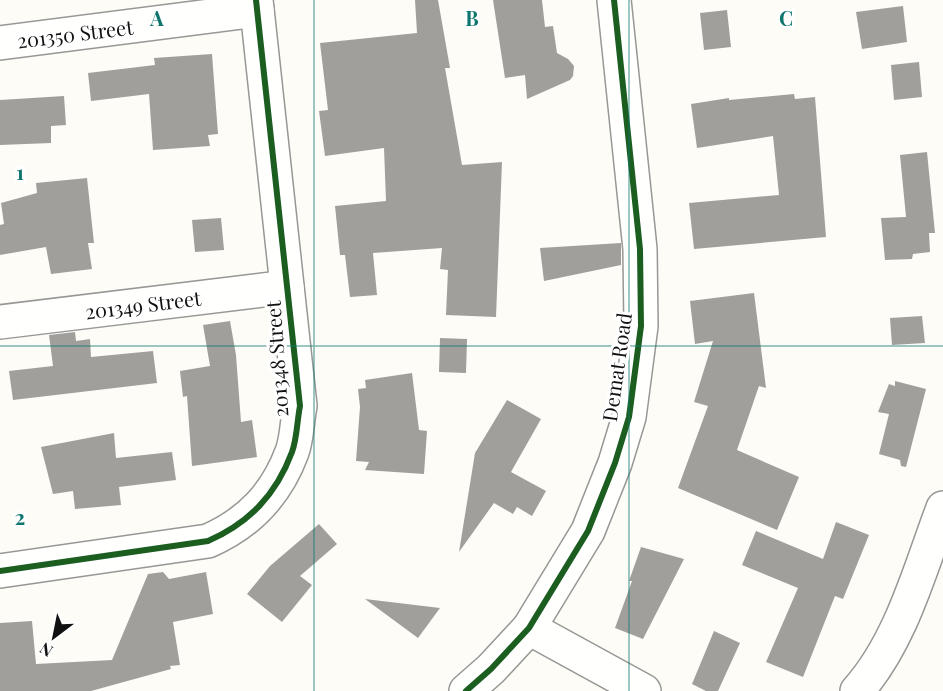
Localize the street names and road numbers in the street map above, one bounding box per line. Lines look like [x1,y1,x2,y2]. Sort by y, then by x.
street label: 201350 Street [15,12,135,54]
street label: 201349 Street [84,283,203,324]
street label: 201348 Street [258,299,294,418]
street label: Demat Road [595,311,637,423]

